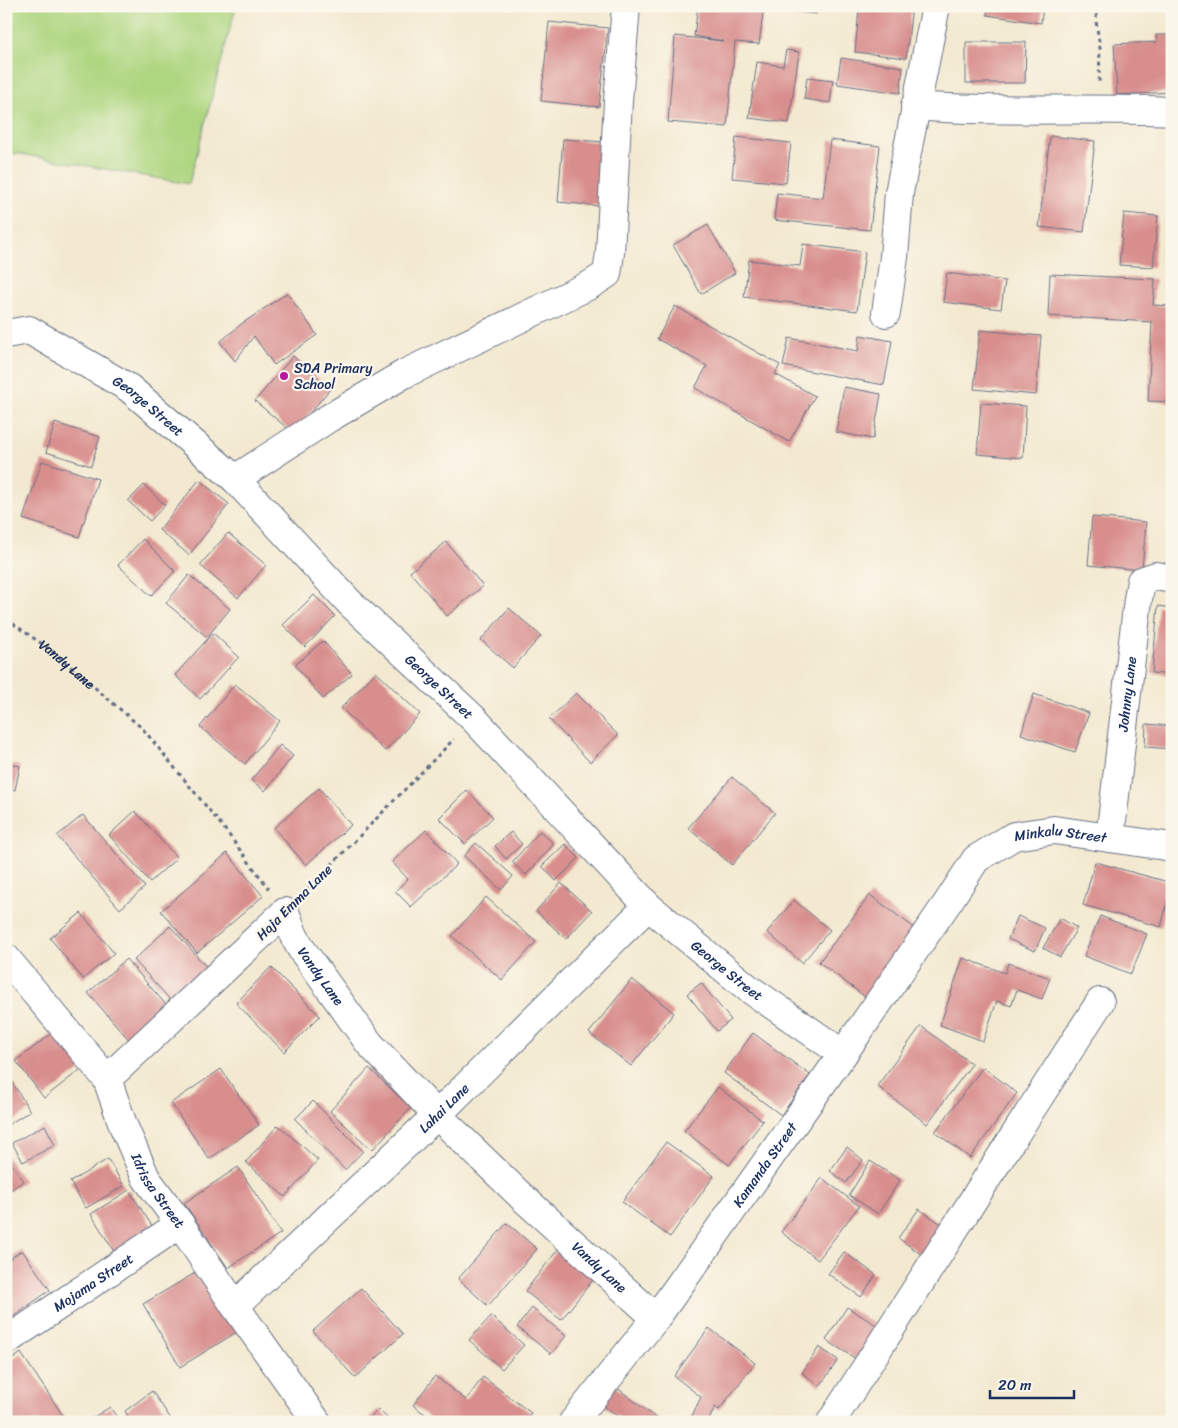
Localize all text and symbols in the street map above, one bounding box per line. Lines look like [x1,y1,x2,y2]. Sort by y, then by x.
place label: SDA Primary School [294,356,373,397]
street label: George Street [107,369,190,443]
marker: SDA Primary School [278,370,290,382]
street label: Vandy Lane [33,633,101,696]
street label: George Street [399,648,479,726]
street label: Johnny Lane [1110,655,1144,734]
street label: Minkalu Street [1013,818,1110,851]
street label: Haja Emma Lane [250,858,339,947]
street label: George Street [685,934,768,1008]
street label: Vandy Lane [290,942,351,1011]
street label: Lahai Lane [413,1077,476,1139]
street label: Kamanda Street [726,1116,805,1213]
street label: Idrissa Street [123,1148,191,1234]
street label: Vandy Lane [566,1235,633,1300]
street label: Mojama Street [48,1247,139,1319]
scale bar [990,1368,1074,1400]
text: 20 m [998,1372,1032,1398]

